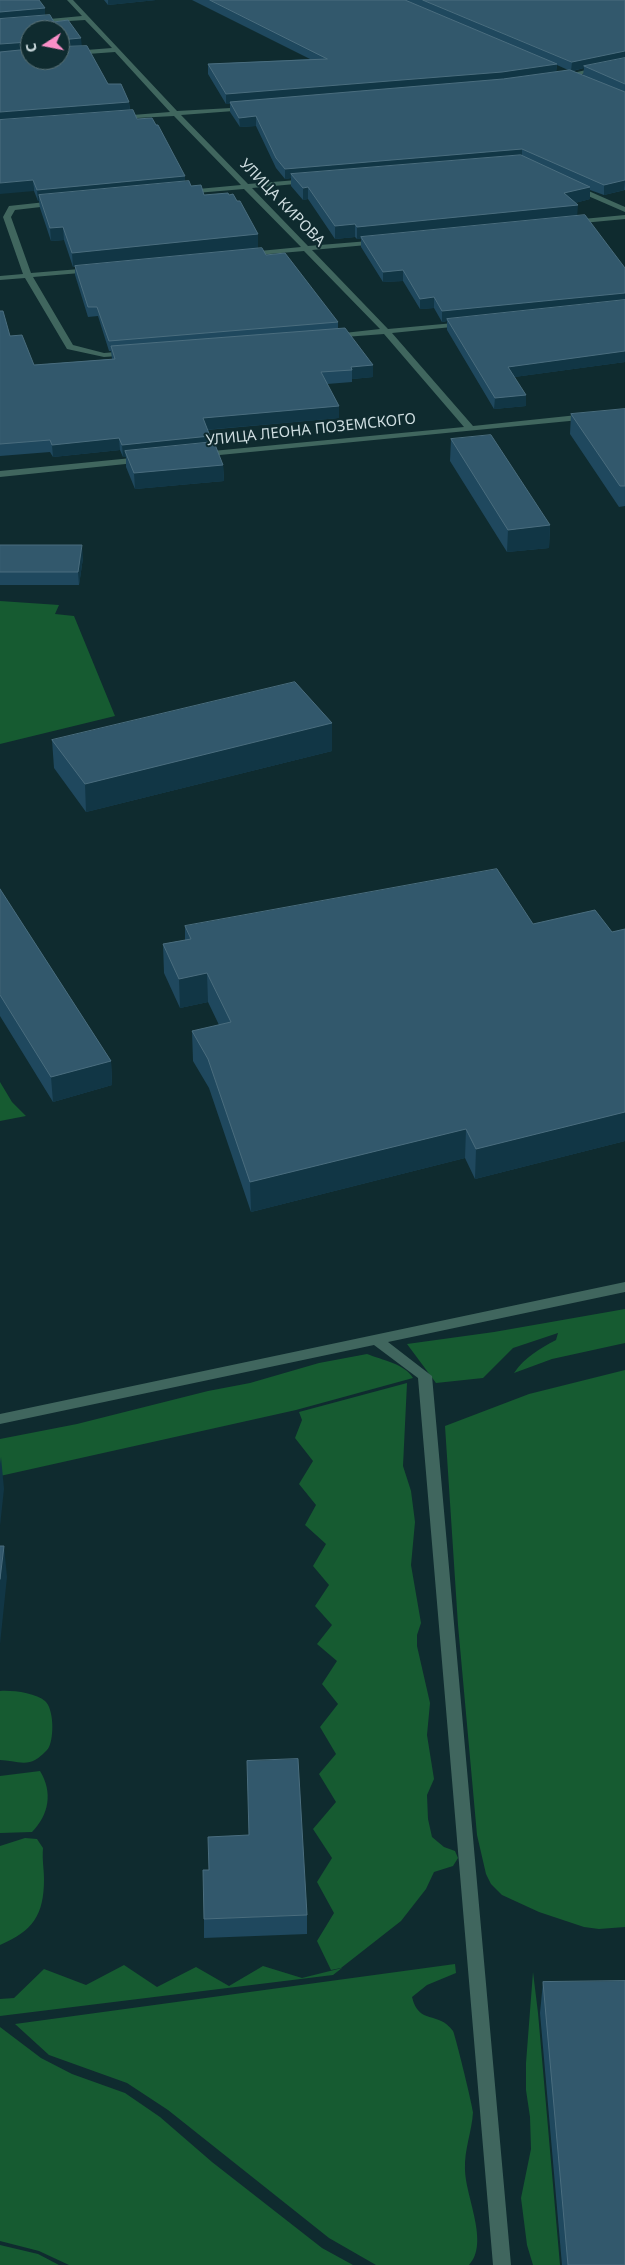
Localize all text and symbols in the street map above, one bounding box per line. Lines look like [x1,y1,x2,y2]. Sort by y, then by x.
north arrow [20,20,70,70]
text: С [21,42,41,54]
street label: УЛИЦА КИРОВА [236,155,328,251]
street label: УЛИЦА ЛЕОНА ПОЗЕМСКОГО [205,410,417,450]

